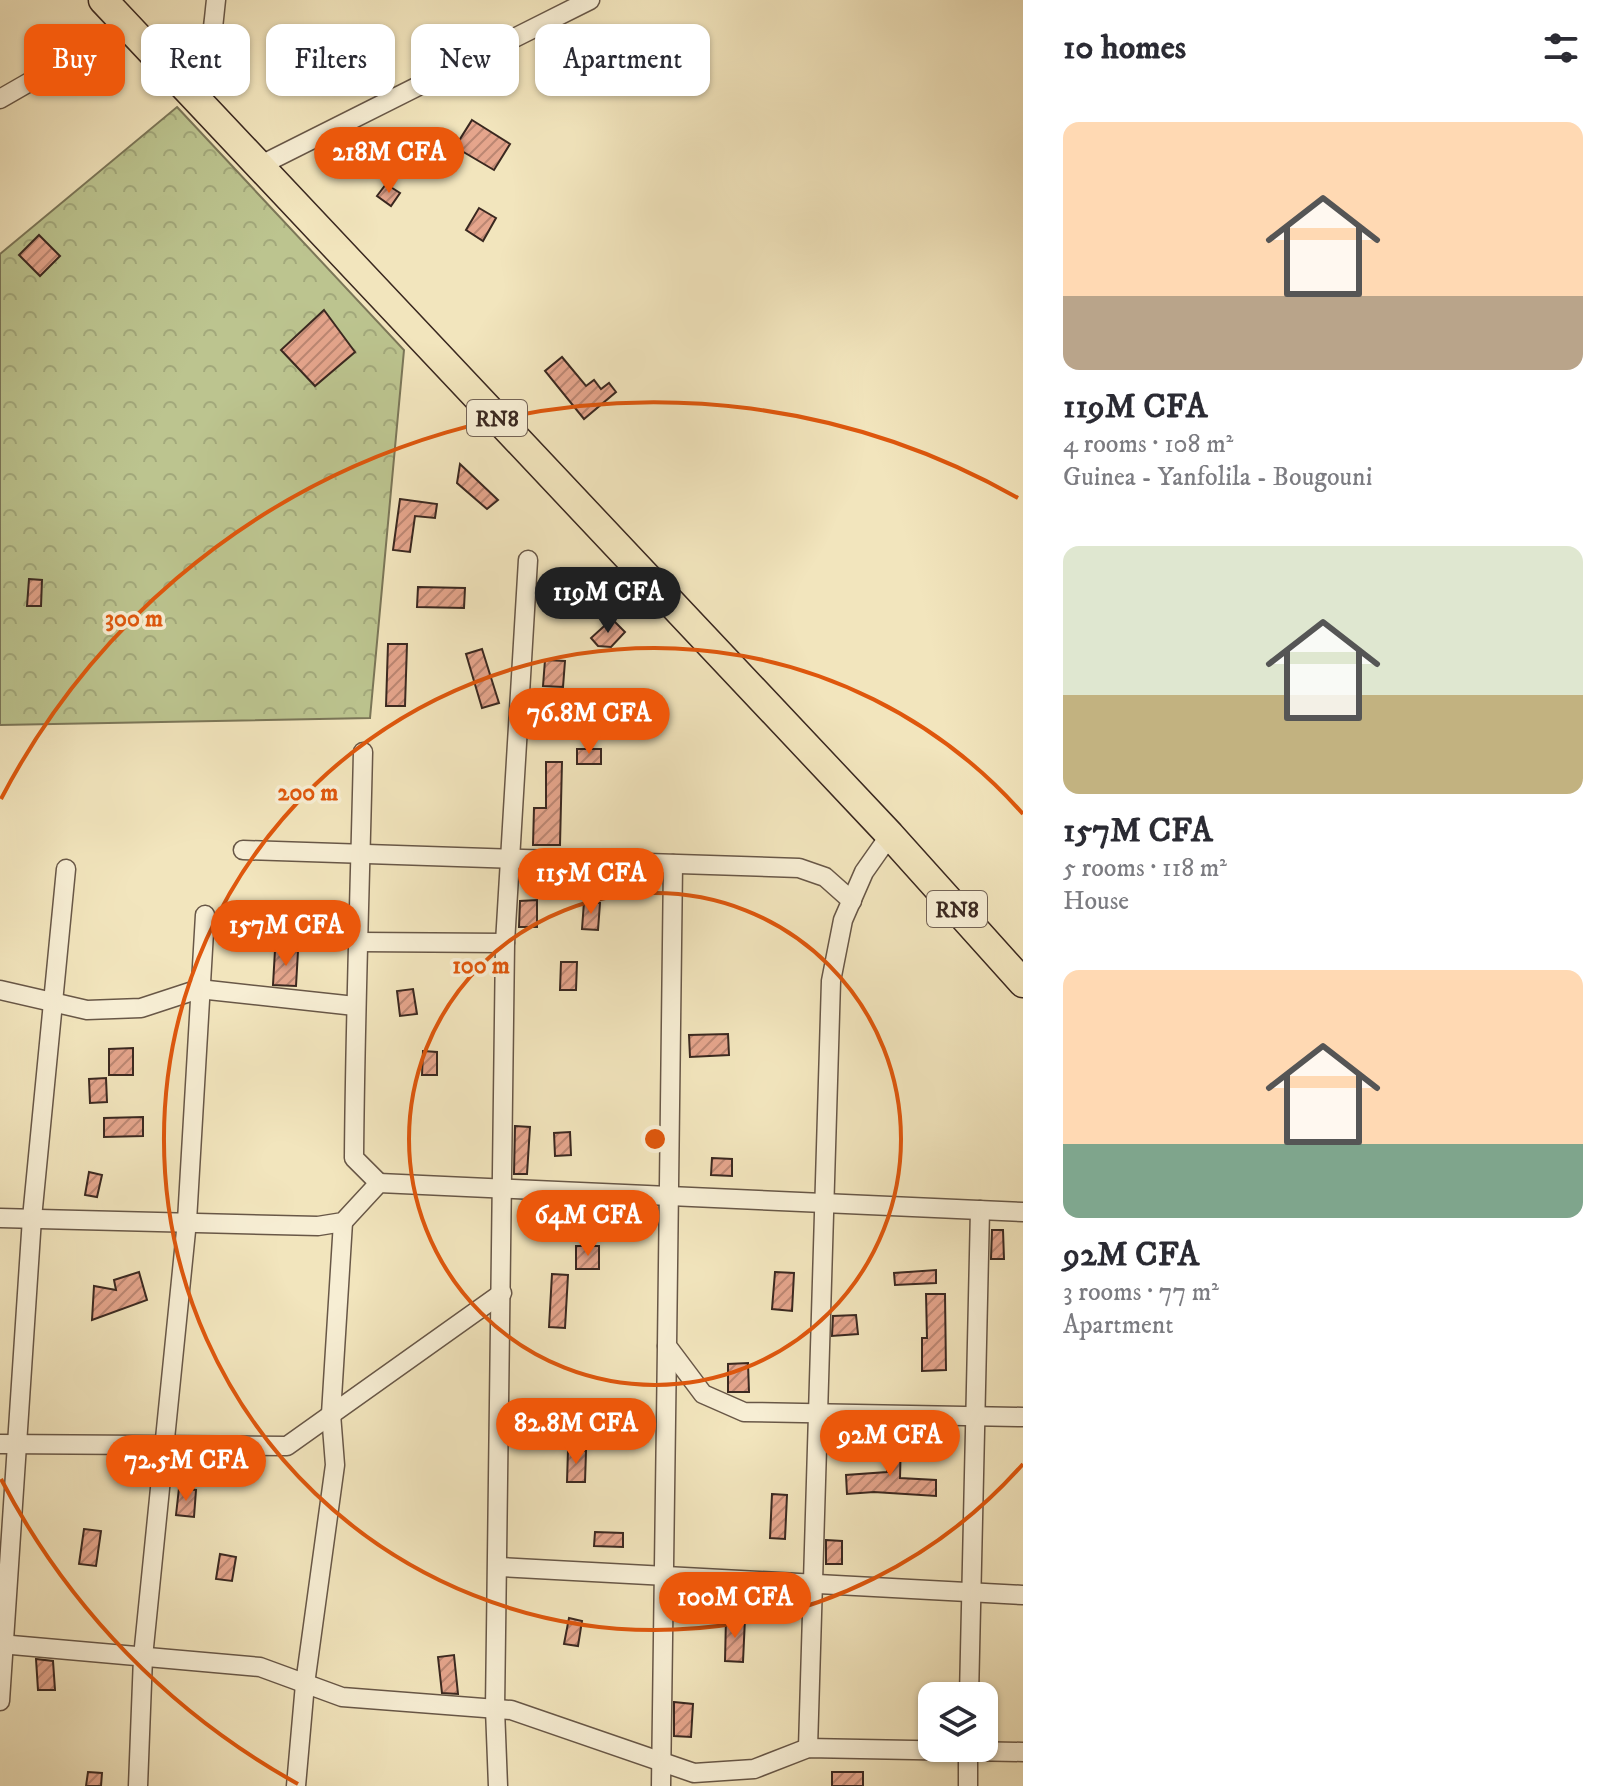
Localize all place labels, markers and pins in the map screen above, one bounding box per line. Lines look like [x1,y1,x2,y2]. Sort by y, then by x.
pin: 218M CFA [306,127,472,195]
pin: 119M CFA [525,567,691,635]
pin: 76.8M CFA [497,688,681,756]
pin: 115M CFA [508,848,674,916]
pin: 157M CFA [203,900,369,968]
centre of rings [641,1125,669,1153]
pin: 64M CFA [514,1190,662,1258]
pin: 82.8M CFA [484,1398,668,1466]
pin: 92M CFA [816,1410,964,1478]
pin: 72.5M CFA [94,1435,278,1503]
pin: 100M CFA [652,1572,818,1640]

